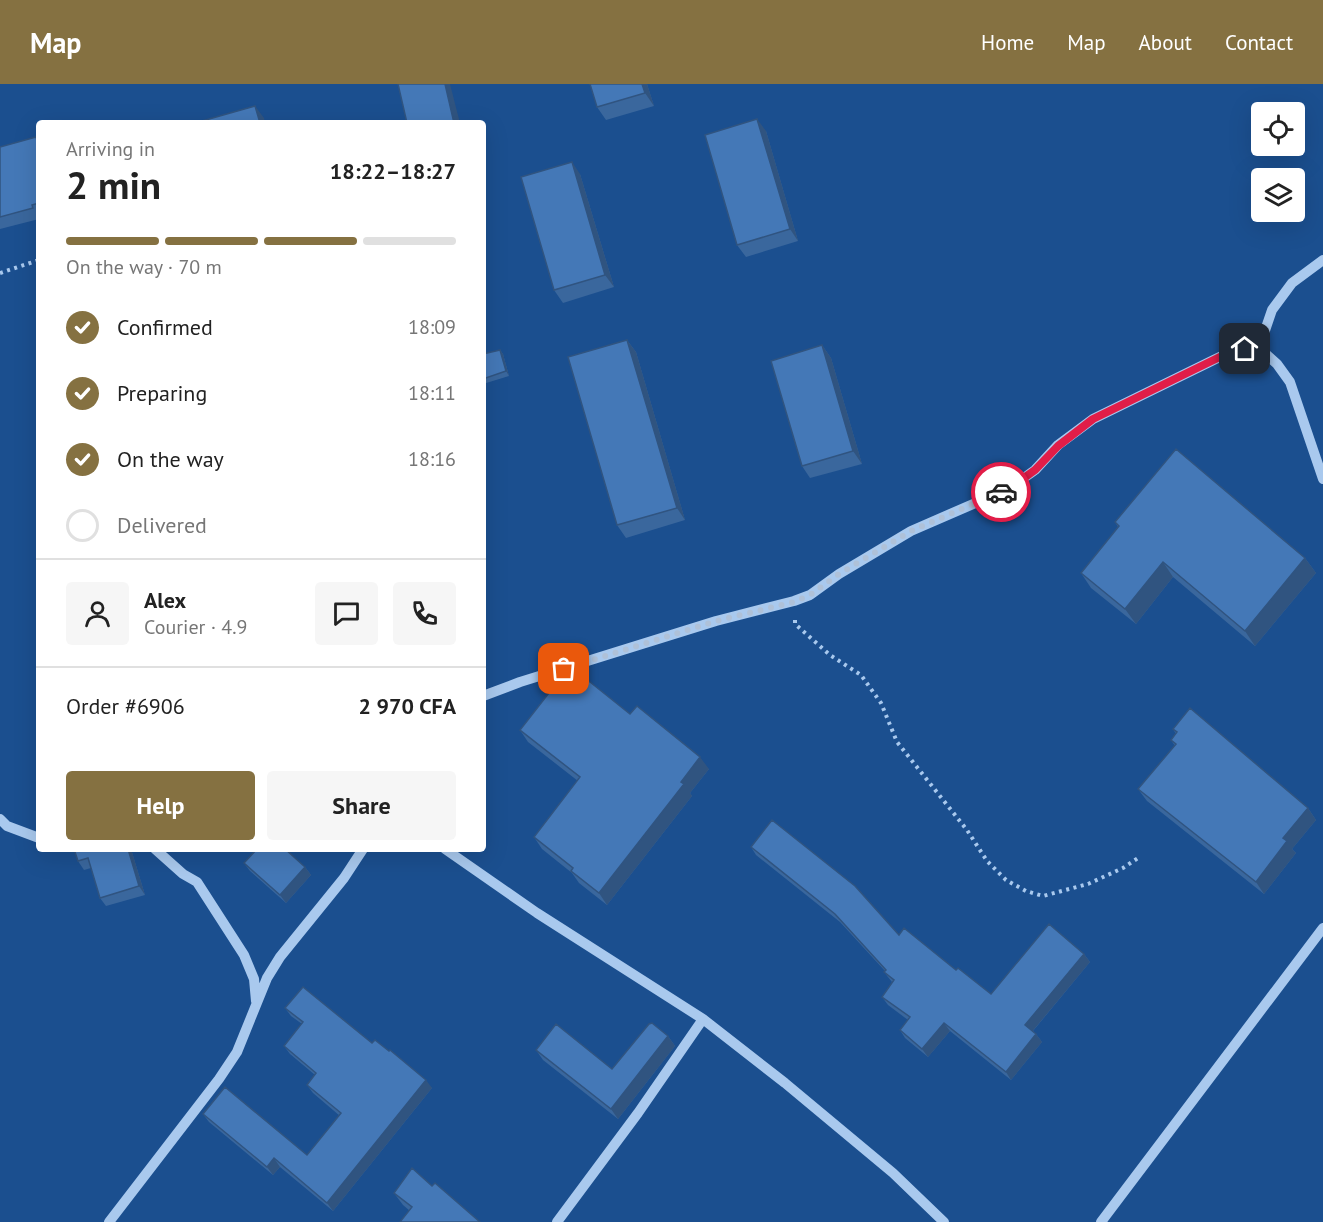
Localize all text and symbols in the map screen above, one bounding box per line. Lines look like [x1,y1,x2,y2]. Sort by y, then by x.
text: Map [30,24,81,61]
text: Home [981,29,1034,56]
text: Map [1067,29,1106,56]
text: About [1139,29,1192,56]
text: Contact [1225,29,1293,56]
map controls [1251,102,1305,222]
button: locate [1251,102,1305,156]
text: Arriving in [66,136,155,162]
text: 18:22–18:27 [330,157,456,185]
text: 2 min [66,159,161,210]
button: layers [1251,168,1305,222]
text: On the way · 70 m [66,254,222,280]
icon: check [66,311,99,344]
text: Confirmed [117,313,213,341]
text: 18:09 [408,314,456,340]
pin [1219,323,1270,374]
icon: home [1228,332,1261,365]
icon: check [66,377,99,410]
text: Preparing [117,379,207,407]
text: 18:11 [408,380,456,406]
icon: check [66,443,99,476]
text: On the way [117,445,224,473]
text: 18:16 [408,446,456,472]
courier [971,462,1031,522]
icon: car [985,476,1018,509]
text: Delivered [117,511,207,539]
button: person [66,582,129,645]
button: chat [315,582,378,645]
button: phone [393,582,456,645]
text: Alex [144,586,186,614]
text: Courier · 4.9 [144,614,247,640]
pin [538,643,589,694]
icon: bag [547,652,580,685]
text: Order #6906 [66,692,185,720]
text: 2 970 CFA [358,692,456,720]
button: Help [66,771,255,840]
button: Share [267,771,456,840]

